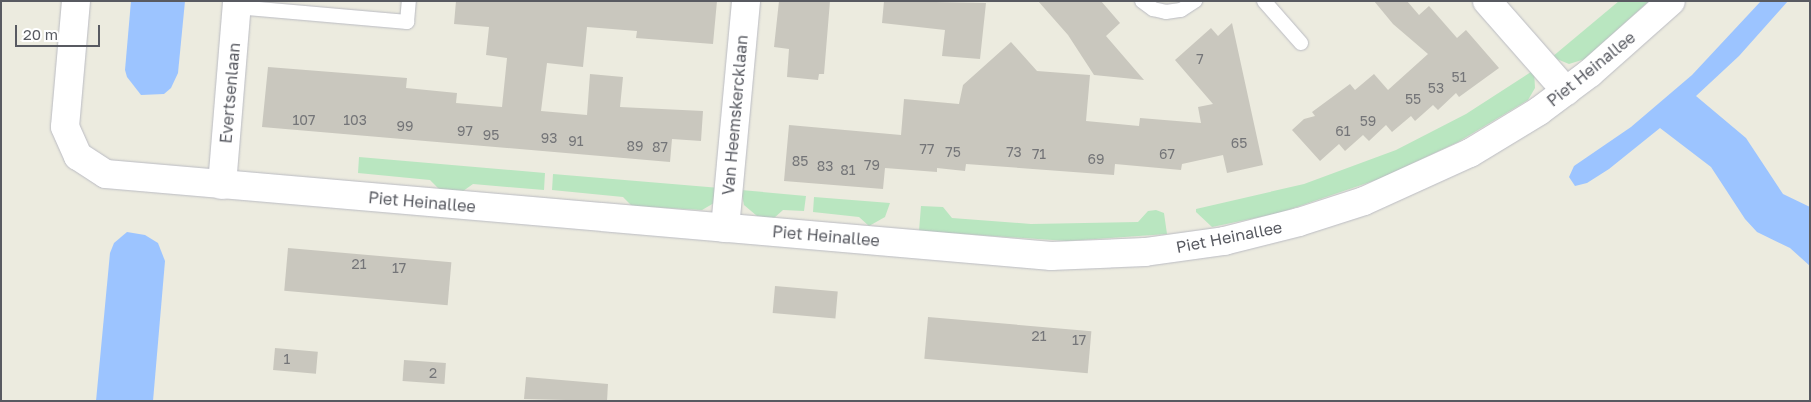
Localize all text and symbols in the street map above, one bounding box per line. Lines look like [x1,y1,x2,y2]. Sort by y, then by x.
scale bar [18,15,102,47]
text: 20 m [23,25,58,43]
street label: Piet Heinallee [1543,28,1639,110]
street label: Van Heemskercklaan [718,34,752,196]
street label: Evertsenlaan [216,42,244,144]
house number: 7 [1196,51,1204,67]
house number: 51 [1452,69,1466,85]
house number: 53 [1428,80,1444,96]
house number: 55 [1405,91,1421,107]
house number: 107 [293,112,315,128]
house number: 103 [343,112,367,128]
house number: 59 [1360,113,1376,129]
house number: 99 [397,118,413,134]
house number: 97 [457,123,473,139]
house number: 61 [1335,123,1351,139]
house number: 95 [483,127,499,143]
house number: 93 [541,130,557,146]
house number: 91 [568,133,584,149]
house number: 65 [1231,135,1247,151]
house number: 89 [626,138,644,154]
house number: 87 [652,139,668,155]
house number: 77 [920,141,934,157]
house number: 75 [945,144,961,160]
house number: 73 [1006,144,1022,160]
house number: 71 [1032,146,1046,162]
house number: 67 [1159,146,1175,162]
house number: 69 [1088,151,1104,167]
house number: 85 [792,153,808,169]
house number: 79 [864,157,880,173]
house number: 83 [817,158,833,174]
house number: 81 [840,162,856,178]
street label: Piet Heinallee [368,188,476,216]
street label: Piet Heinallee [1174,217,1284,257]
street label: Piet Heinallee [772,222,880,250]
house number: 21 [352,256,366,272]
house number: 17 [392,260,406,276]
house number: 21 [1032,328,1046,344]
house number: 17 [1072,332,1086,348]
house number: 1 [284,351,290,367]
house number: 2 [429,365,437,381]

